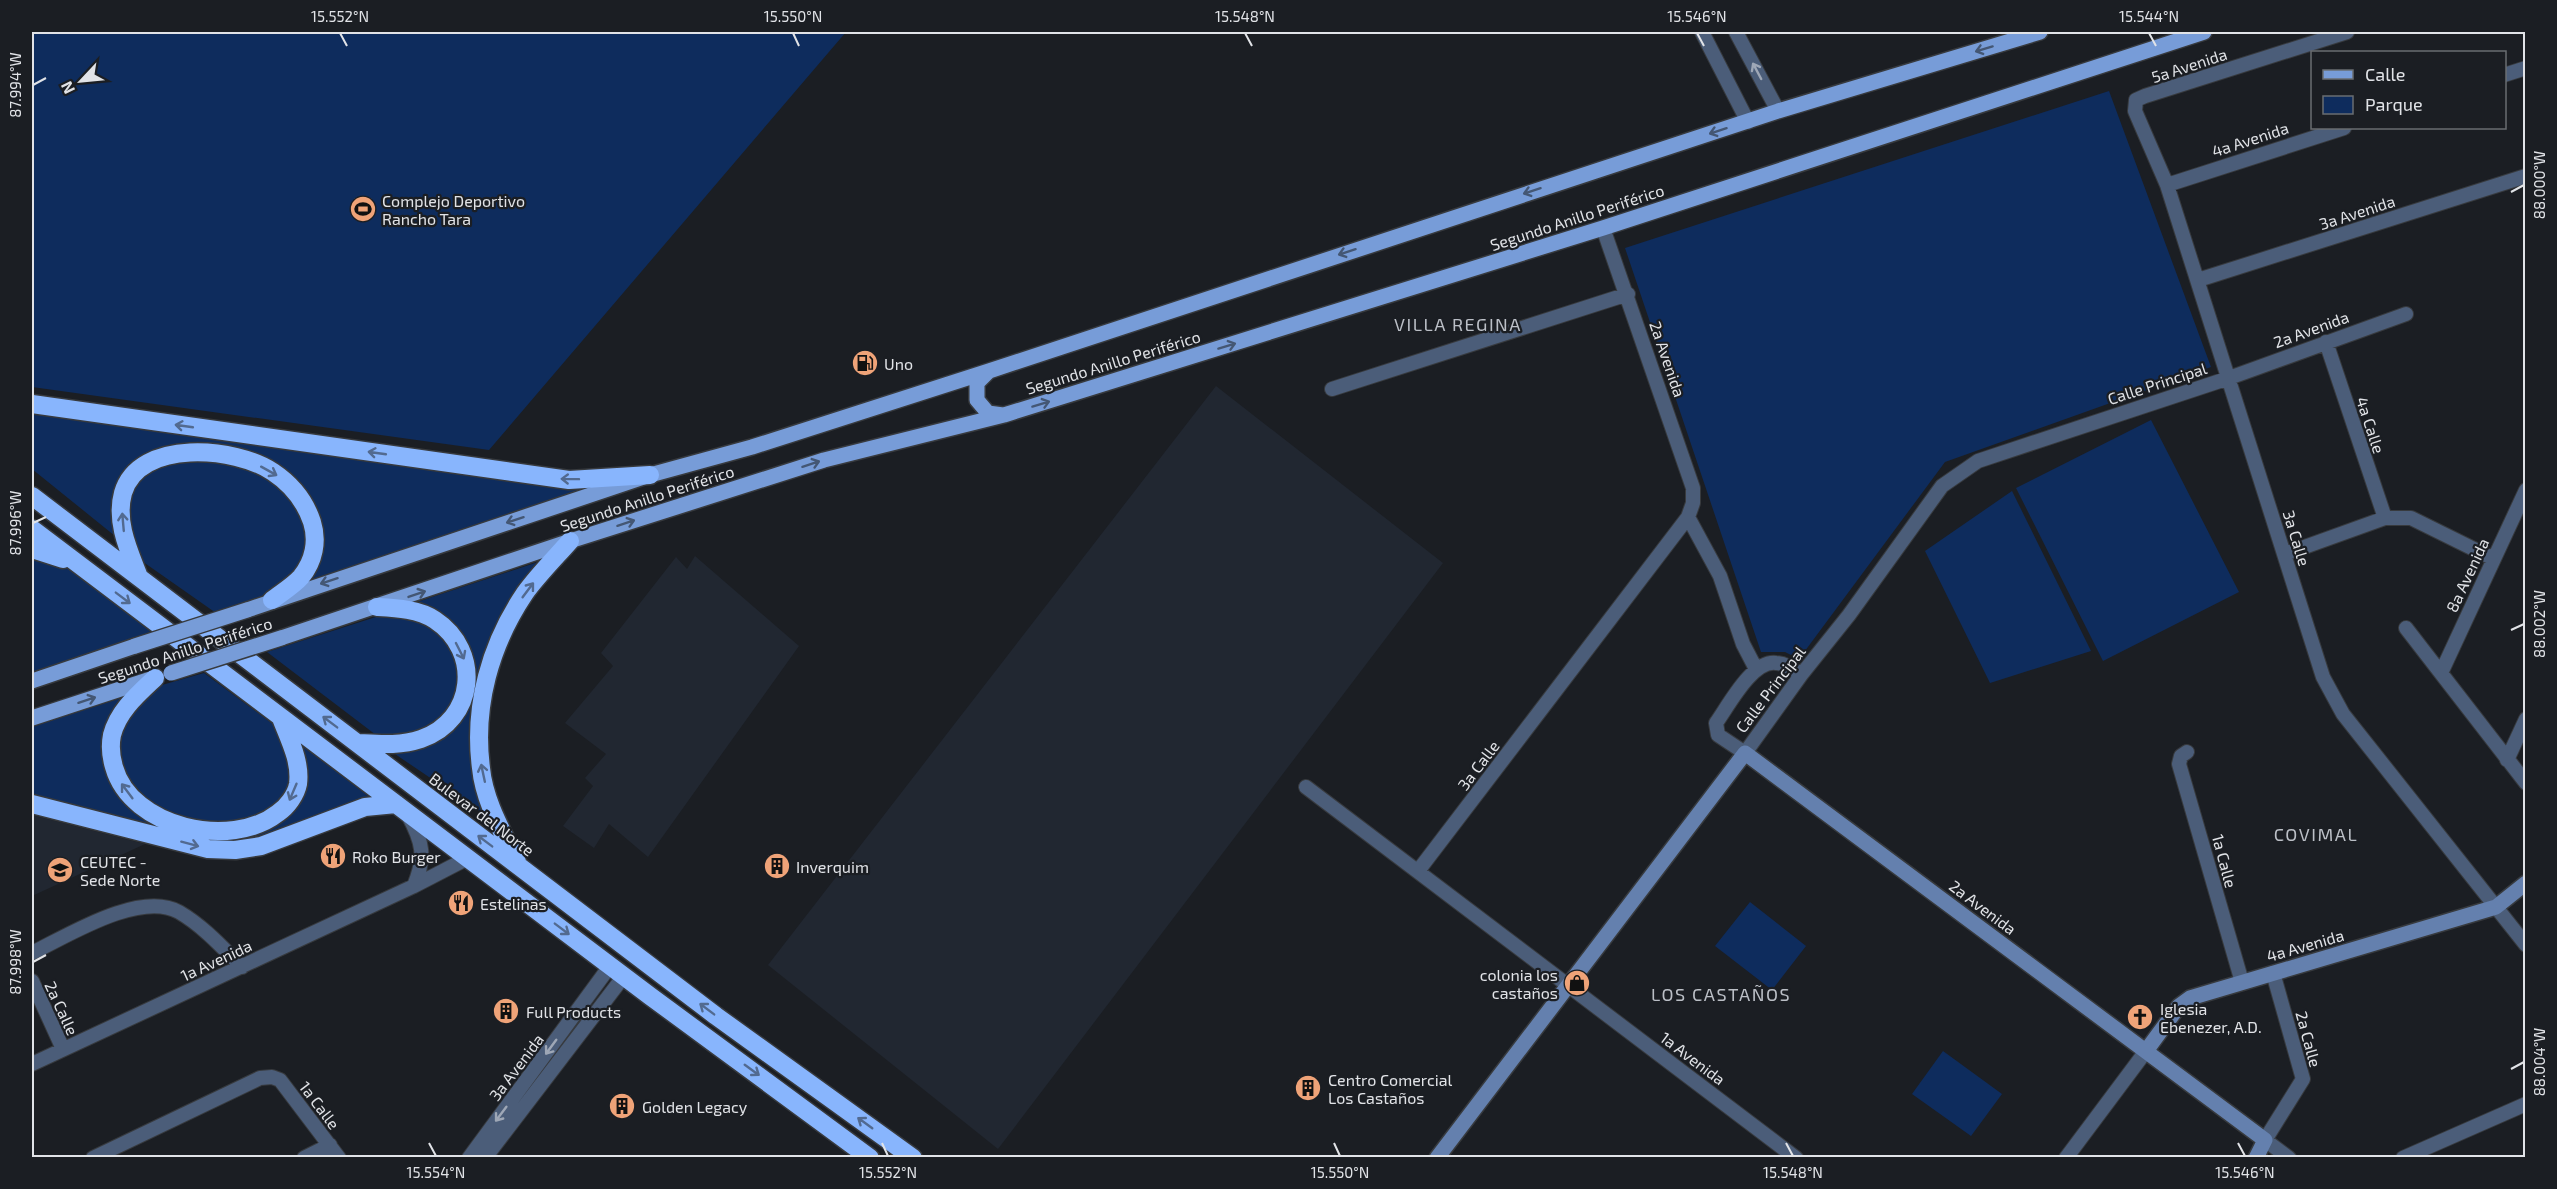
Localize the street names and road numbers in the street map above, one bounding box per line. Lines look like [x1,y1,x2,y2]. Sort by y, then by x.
street label: 5a Avenida [2149,44,2229,86]
street label: 4a Avenida [2209,118,2291,160]
street label: Segundo Anillo Periférico [1488,180,1666,254]
street label: 3a Avenida [2317,191,2397,233]
street label: 2a Avenida [2271,307,2351,351]
street label: 2a Avenida [1646,319,1690,399]
street label: Segundo Anillo Periférico [1023,326,1203,398]
street label: Calle Principal [2105,358,2209,408]
street label: 4a Calle [2353,394,2389,456]
street label: Segundo Anillo Periférico [558,461,736,535]
street label: 3a Calle [2280,508,2314,568]
street label: 8a Avenida [2442,535,2492,615]
street label: Segundo Anillo Periférico [96,613,274,687]
street label: Calle Principal [1731,642,1809,736]
street label: 3a Calle [1453,736,1503,794]
street label: Bulevar del Norte [426,768,538,860]
street label: 1a Calle [2209,832,2241,890]
street label: 2a Avenida [1946,876,2020,938]
street label: 4a Avenida [2264,925,2346,965]
street label: 1a Avenida [177,935,255,985]
street label: 2a Calle [41,978,83,1038]
street label: 2a Calle [2292,1009,2326,1069]
street label: 1a Avenida [1657,1027,1729,1089]
street label: 3a Avenida [485,1030,547,1104]
street label: 1a Calle [296,1077,344,1133]

